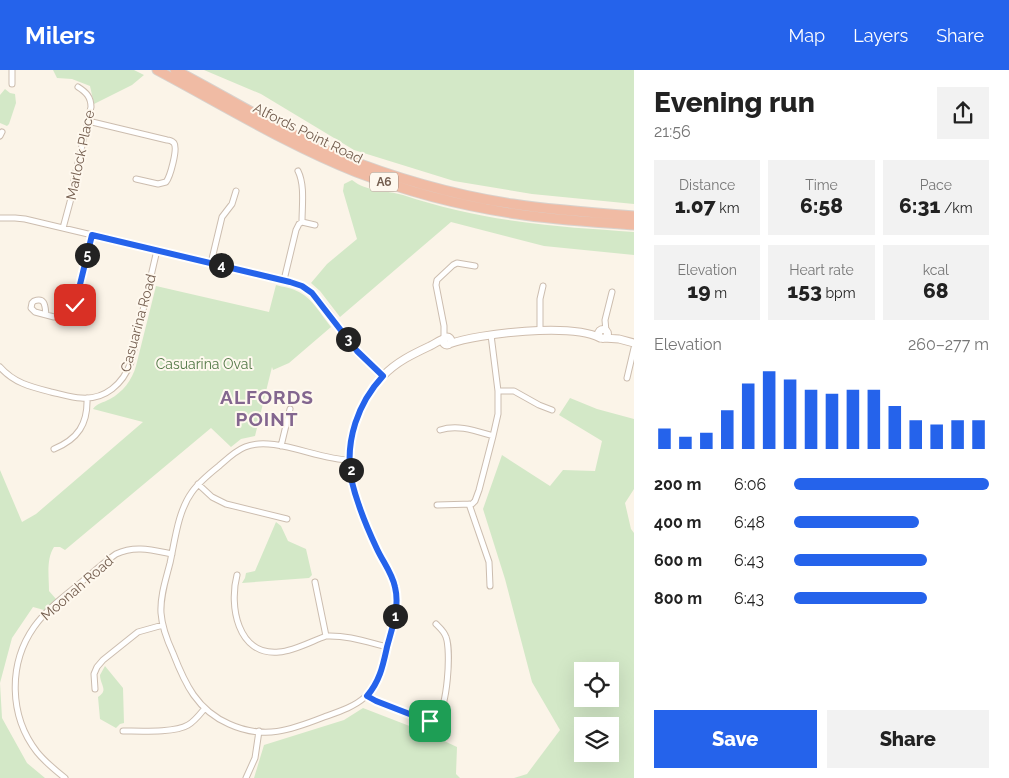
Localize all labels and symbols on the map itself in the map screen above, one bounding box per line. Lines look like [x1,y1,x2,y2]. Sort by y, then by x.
street label: Alfords Point Road [251,100,365,166]
street label: Marlock Place [63,109,97,201]
road number: A6 [370,172,398,191]
pin: 5 [74,242,100,268]
pin: 4 [208,252,234,278]
street label: Casuarina Road [117,272,159,374]
pin [54,284,96,326]
pin: 3 [336,326,360,352]
park label: Casuarina Oval [156,356,252,372]
district label: ALFORDS POINT [220,386,314,430]
pin: 2 [338,458,364,482]
street label: Moonah Road [38,552,116,624]
pin: 1 [382,604,408,628]
pin [409,700,451,742]

